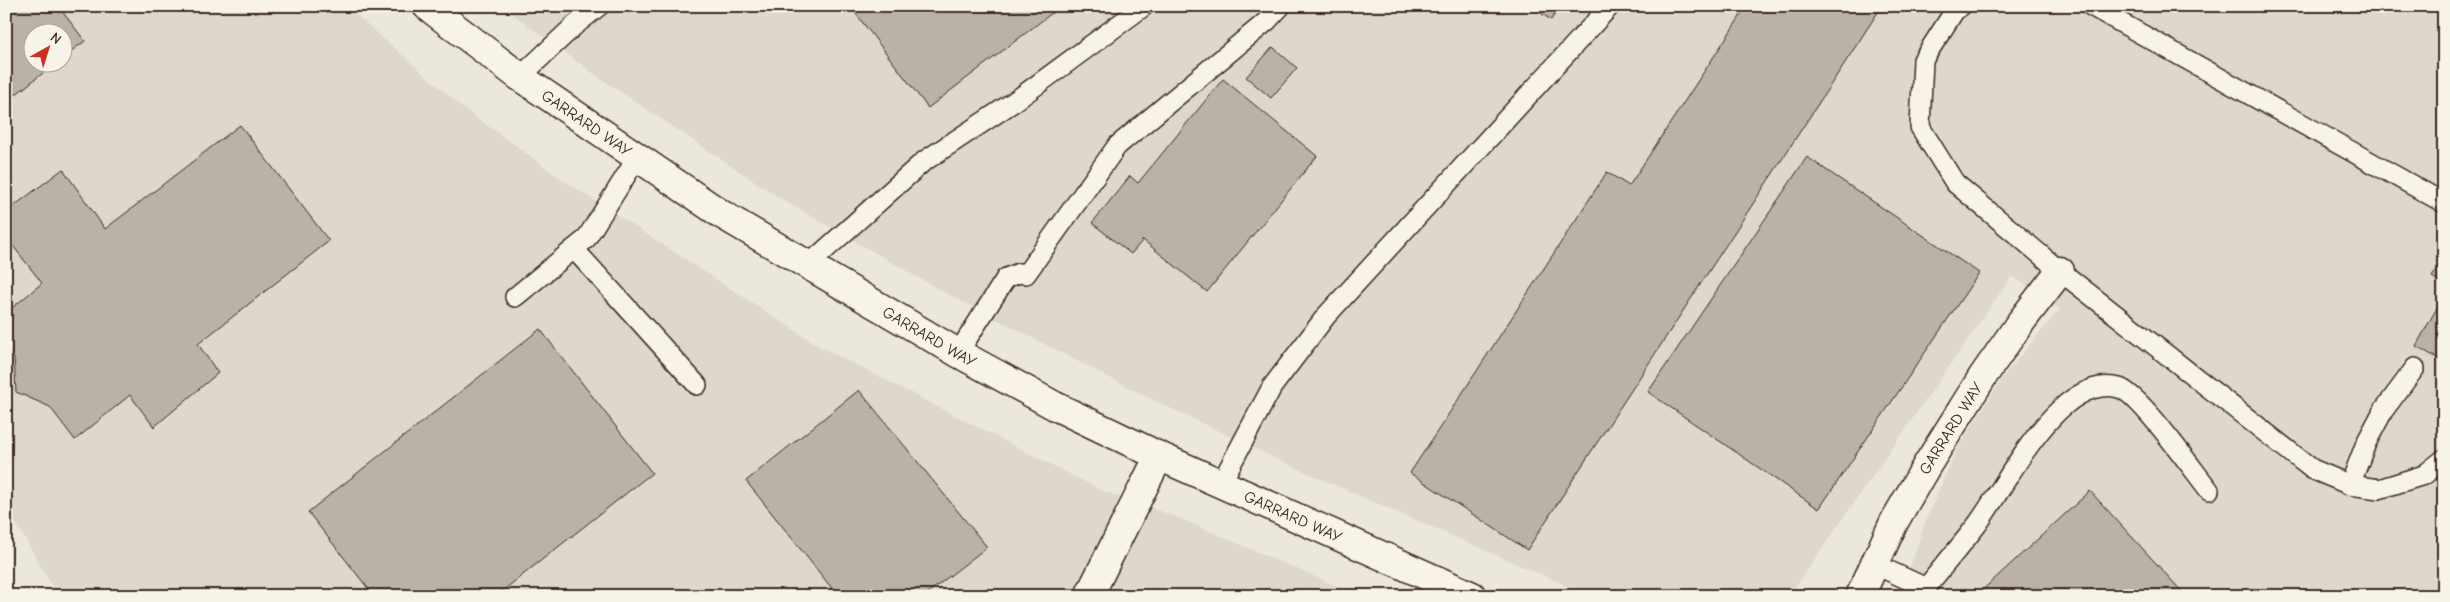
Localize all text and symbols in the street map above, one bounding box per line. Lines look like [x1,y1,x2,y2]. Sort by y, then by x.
north arrow [22,22,72,72]
text: N [47,29,65,48]
street label: GARRARD WAY [538,86,635,161]
street label: GARRARD WAY [879,303,979,371]
street label: GARRARD WAY [1916,379,1987,478]
street label: GARRARD WAY [1241,487,1345,547]

